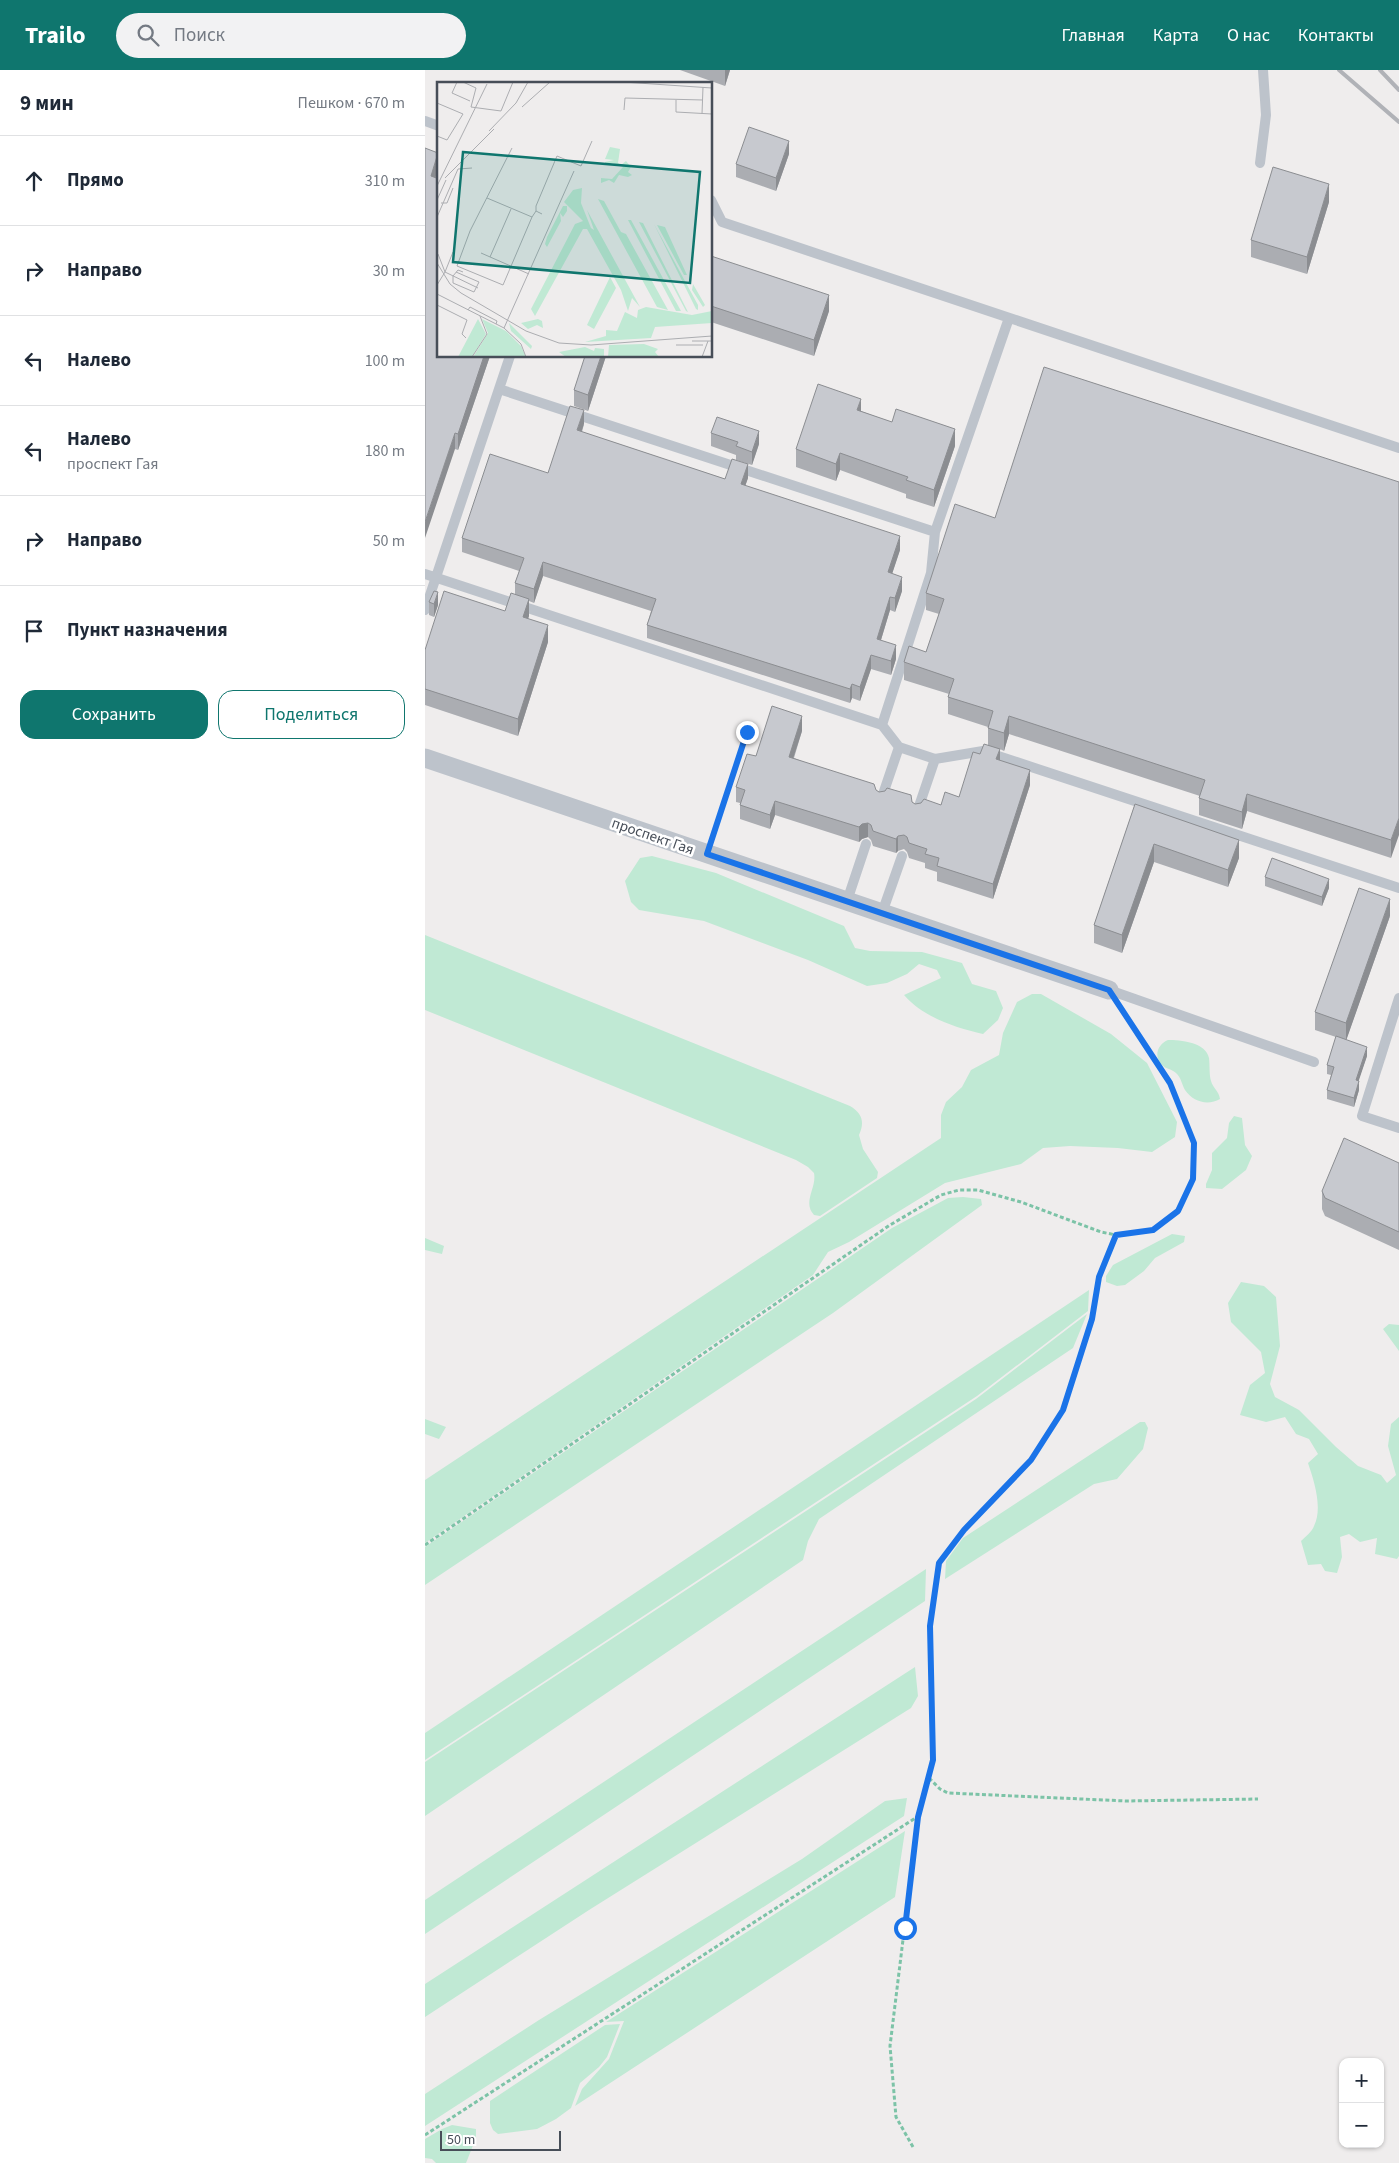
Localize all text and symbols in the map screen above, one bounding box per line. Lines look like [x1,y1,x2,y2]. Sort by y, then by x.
search box [116,13,466,58]
text: Trailo [25,18,86,53]
icon: search [134,21,162,49]
text: Поиск [174,22,225,49]
text: Главная [1062,23,1125,48]
text: Карта [1153,23,1199,48]
text: О нас [1227,23,1270,48]
text: Контакты [1298,23,1374,48]
inset map [437,82,713,358]
text: 9 мин [20,88,74,118]
text: Пешком · 670 m [298,92,405,114]
icon: ahead [20,167,48,195]
text: Прямо [67,167,124,194]
text: 310 m [365,170,405,192]
icon: right [20,257,48,285]
text: Направо [67,257,142,284]
text: 30 m [373,260,405,282]
icon: left [20,347,48,375]
text: Налево [67,347,131,374]
text: 100 m [365,350,405,372]
text: Налево [67,426,131,453]
icon: left [20,437,48,465]
text: 180 m [365,440,405,462]
text: проспект Гая [67,453,158,475]
icon: right [20,527,48,555]
text: Направо [67,527,142,554]
text: 50 m [373,530,405,552]
icon: arrive [20,617,48,645]
text: Пункт назначения [67,617,228,644]
button: Сохранить [20,690,208,739]
button: Поделиться [218,690,405,739]
route end [736,721,759,744]
street label: проспект Гая [609,813,697,860]
route start [894,1917,917,1940]
map controls [1339,2058,1384,2148]
button: + [1339,2058,1384,2103]
button: − [1339,2103,1384,2148]
scale bar [440,2128,561,2151]
text: 50 m [447,2130,475,2150]

